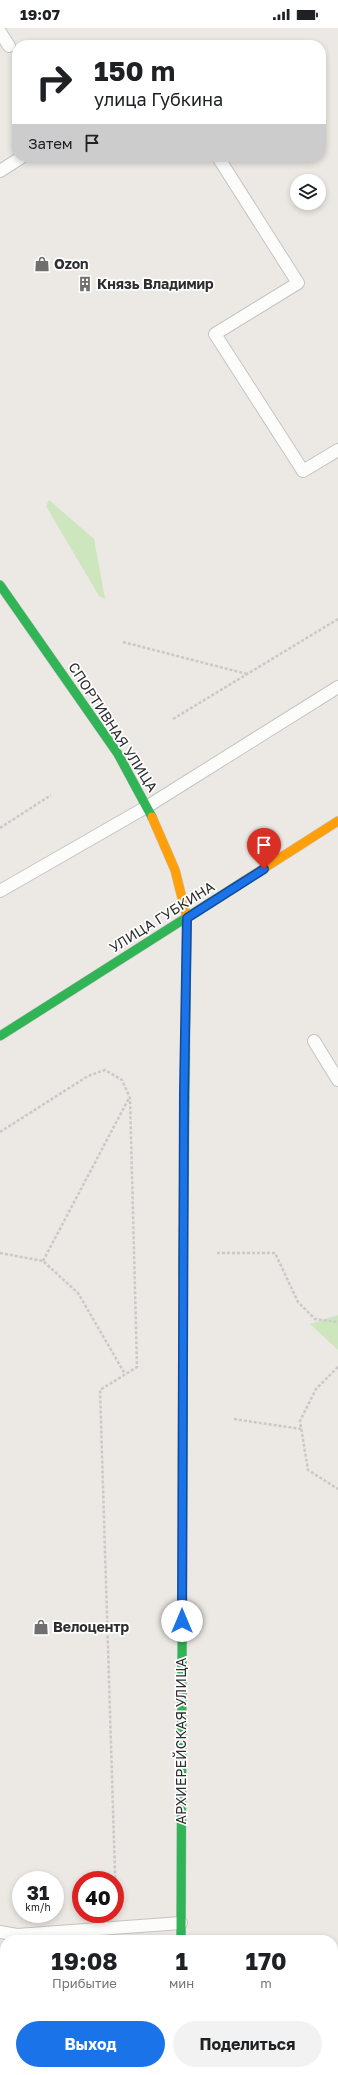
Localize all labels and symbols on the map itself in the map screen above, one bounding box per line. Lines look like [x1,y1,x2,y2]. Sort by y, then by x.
shop icon: Ozon [33,255,51,273]
place label: Ozon [54,255,89,272]
building icon: Князь Владимир [76,275,94,293]
place label: Князь Владимир [97,275,214,292]
street label: СПОРТИВНАЯ УЛИЦА [65,659,162,795]
pin [247,828,281,869]
street label: УЛИЦА ГУБКИНА [106,877,218,956]
position arrow [161,1600,203,1642]
shop icon: Велоцентр [32,1618,50,1636]
place label: Велоцентр [53,1618,130,1635]
street label: АРХИЕРЕЙСКАЯ УЛИЦА [172,1657,189,1824]
speed limit sign: 40 [72,1871,124,1923]

